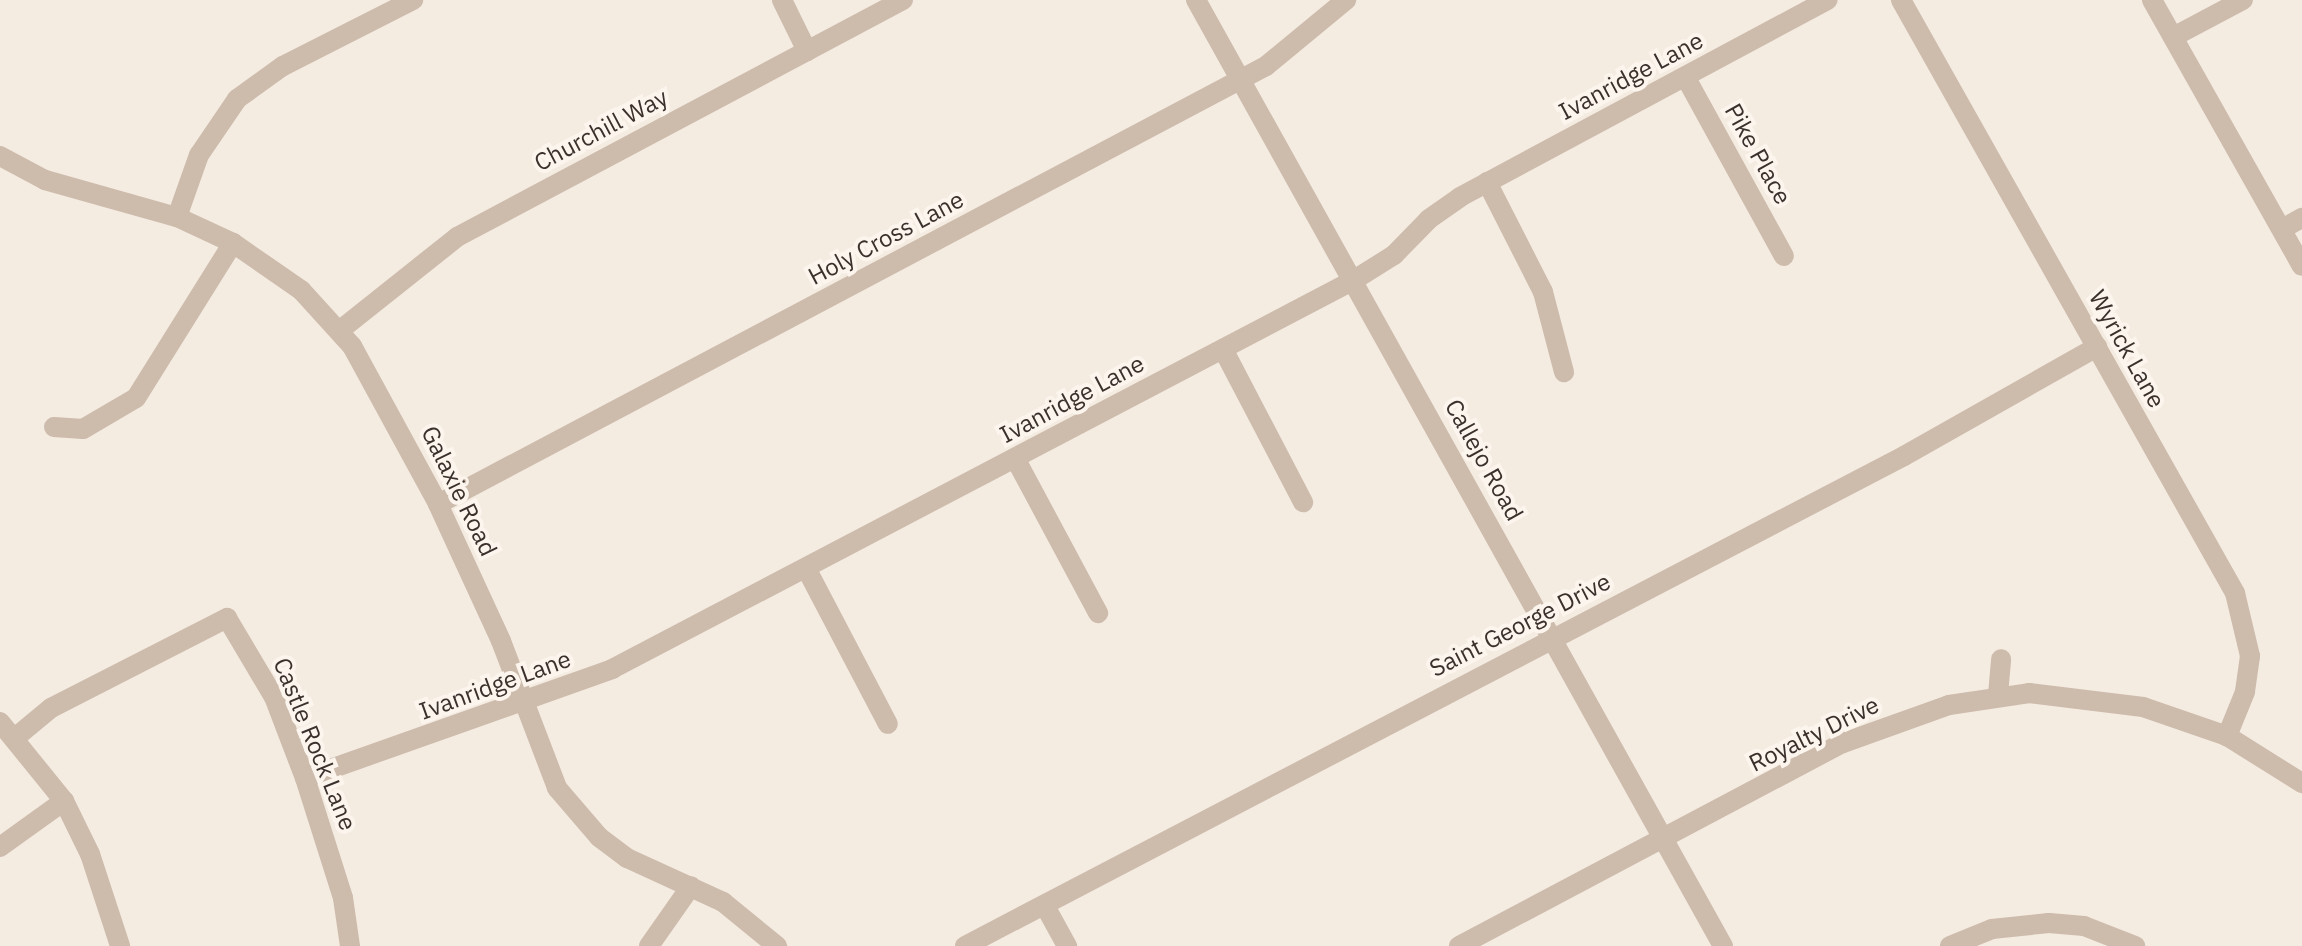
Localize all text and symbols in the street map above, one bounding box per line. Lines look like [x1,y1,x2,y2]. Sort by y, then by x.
street label: Ivanridge Lane [1554,26,1708,126]
street label: Churchill Way [529,83,673,177]
street label: Pike Place [1719,99,1797,209]
street label: Holy Cross Lane [803,185,969,291]
street label: Wyrick Lane [2083,285,2171,413]
street label: Ivanridge Lane [995,349,1149,449]
street label: Callejo Road [1439,394,1529,526]
street label: Galaxie Road [415,421,503,561]
street label: Saint George Drive [1425,567,1615,683]
street label: Ivanridge Lane [415,644,575,726]
street label: Castle Rock Lane [267,654,363,834]
street label: Royalty Drive [1744,690,1884,778]

